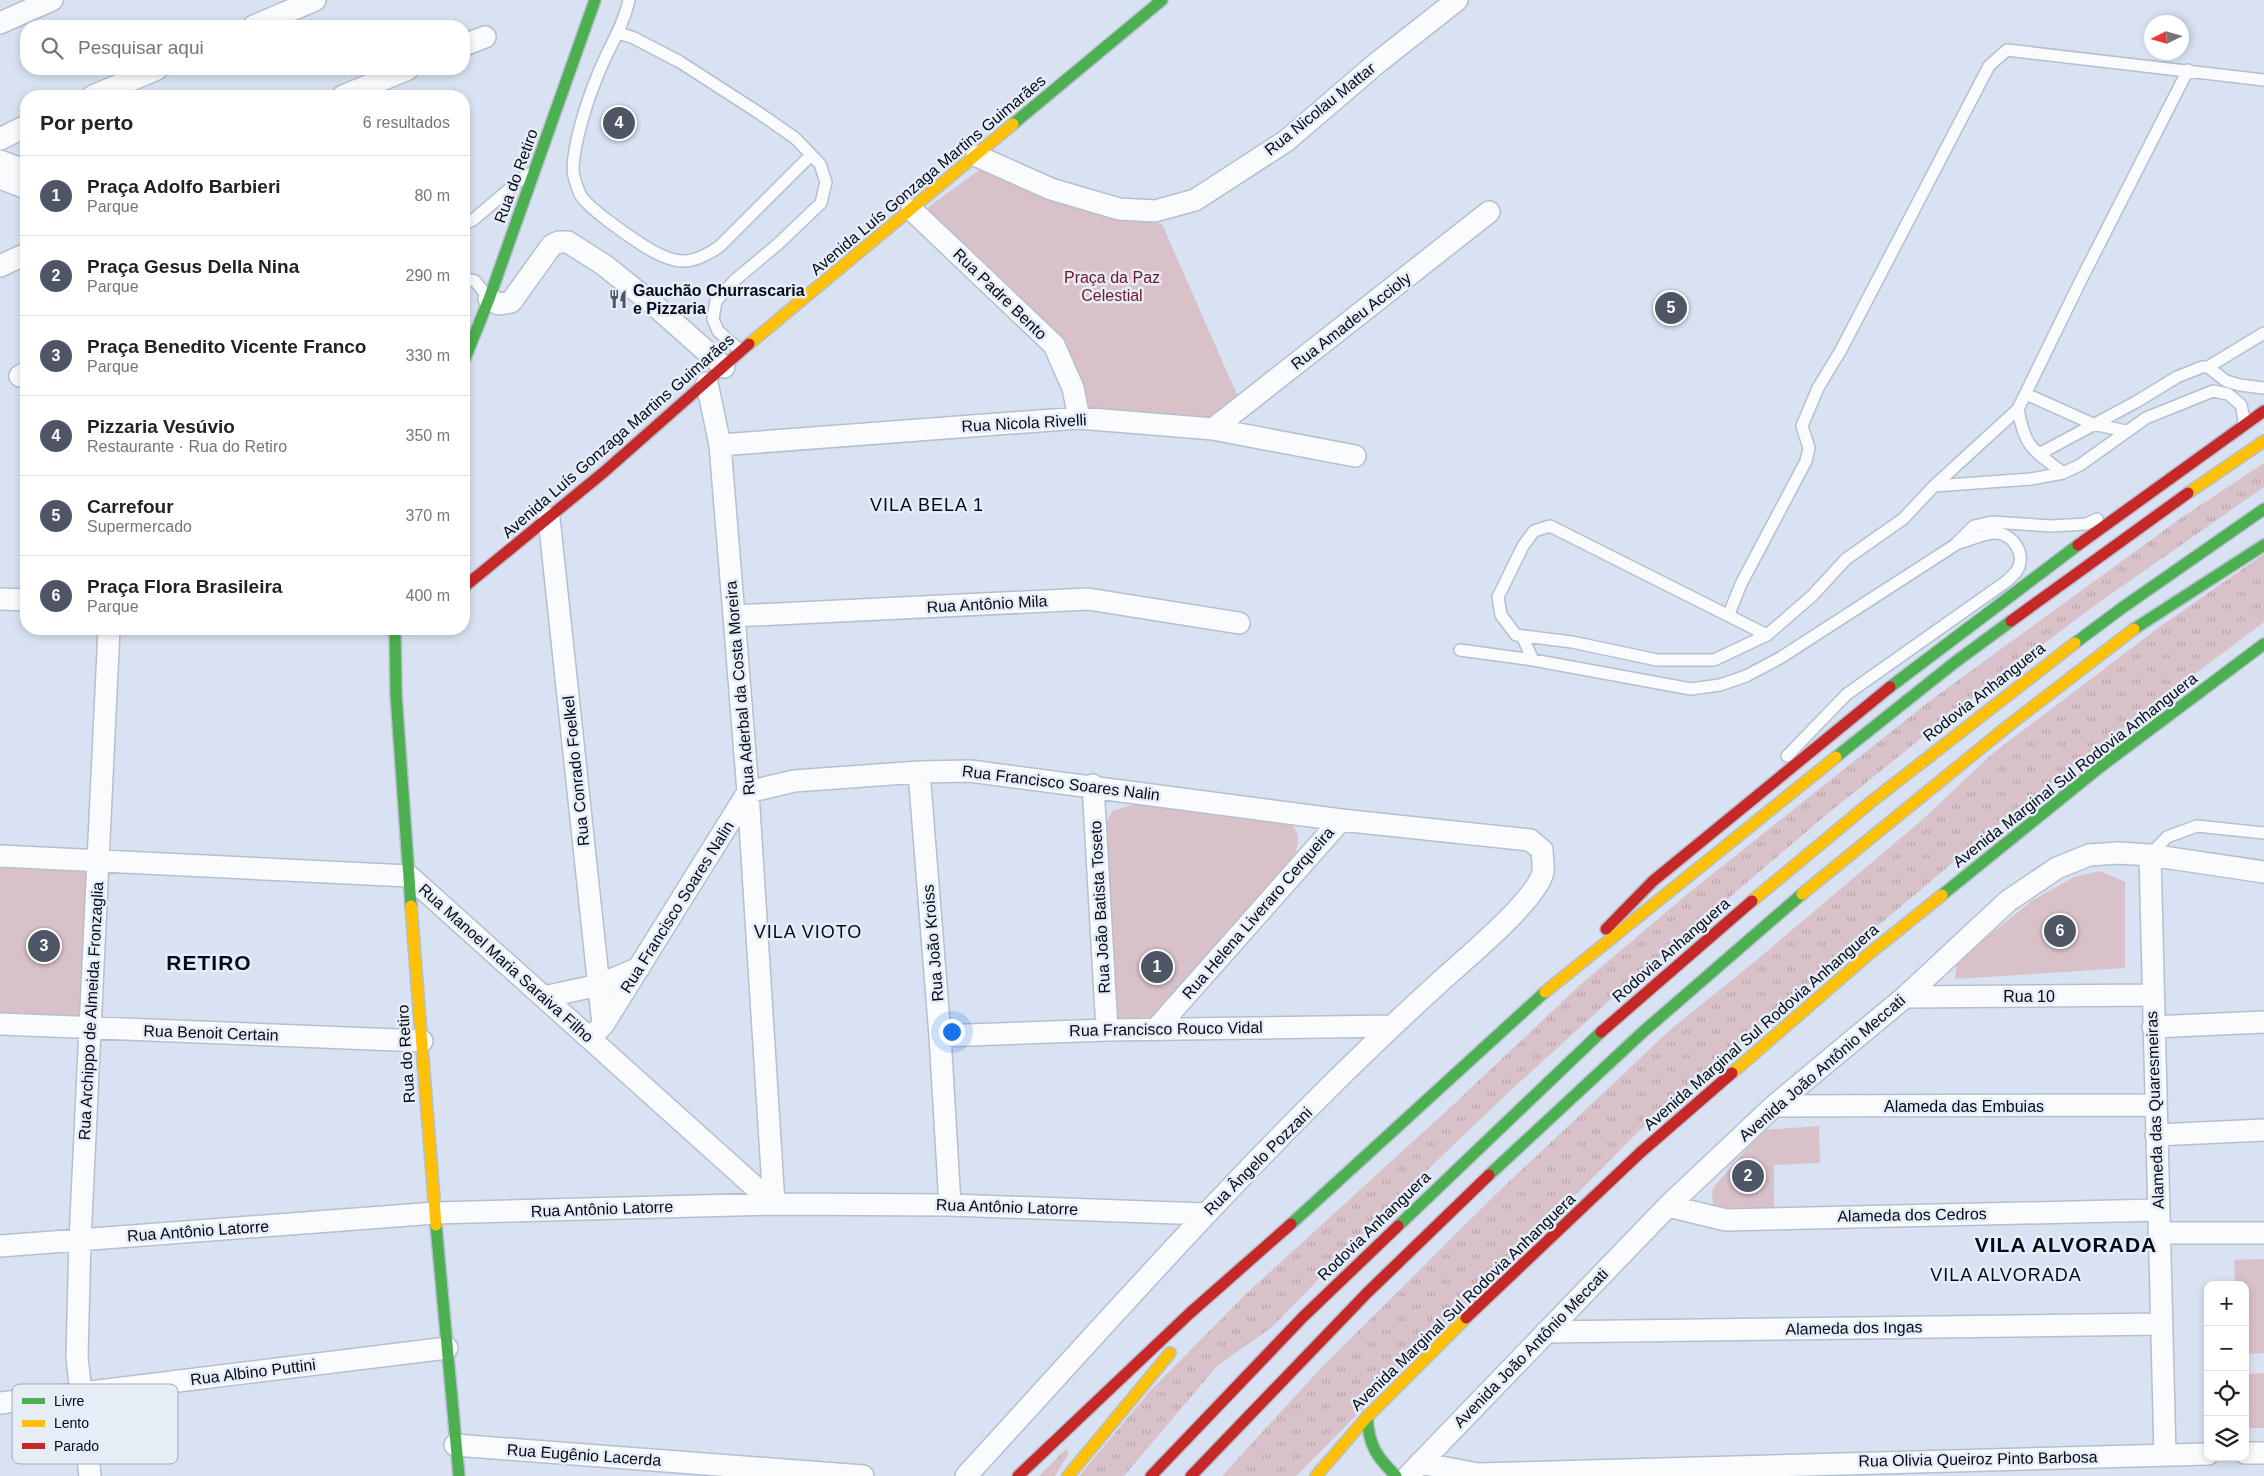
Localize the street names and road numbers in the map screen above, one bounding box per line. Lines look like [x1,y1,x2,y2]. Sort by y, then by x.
street label: Rua Nicolau Mattar [1261,59,1379,159]
street label: Avenida Luís Gonzaga Martins Guimarães [807,72,1049,278]
street label: Rua do Retiro [491,127,541,225]
street label: Rua Padre Bento [950,245,1050,343]
street label: Rua Amadeu Accioly [1288,269,1414,373]
street label: Avenida Luís Gonzaga Martins Guimarães [499,331,737,541]
street label: Rua Nicola Rivelli [961,411,1087,435]
street label: Rua Aderbal da Costa Moreira [722,580,758,796]
street label: Rua Antônio Mila [926,592,1048,616]
street label: Rodovia Anhanguera [1920,639,2048,745]
street label: Avenida Marginal Sul Rodovia Anhanguera [1950,669,2200,871]
street label: Rua Conrado Foelkel [560,695,592,847]
street label: Rua Francisco Soares Nalin [961,762,1161,804]
street label: Rua Francisco Soares Nalin [617,818,737,996]
street label: Rua João Batista Toseto [1087,820,1113,994]
street label: Rua Helena Liveraro Cerqueira [1179,824,1337,1002]
street label: Rua Manoel Maria Saraiva Filho [415,880,597,1046]
street label: Rua Archippo de Almeida Fronzaglia [76,881,106,1141]
street label: Rua João Kroiss [919,884,947,1002]
street label: Rodovia Anhanguera [1609,894,1733,1005]
street label: Avenida Marginal Sul Rodovia Anhanguera [1640,921,1882,1133]
street label: Rua 10 [2003,988,2055,1005]
street label: Avenida João Antônio Meccati [1736,991,1908,1145]
street label: Rua do Retiro [394,1004,418,1104]
street label: Alameda das Quaresmeiras [2143,1011,2167,1209]
street label: Rua Francisco Rouco Vidal [1069,1019,1263,1039]
street label: Rua Benoit Certain [143,1022,279,1044]
street label: Alameda das Embuias [1884,1098,2044,1115]
street label: Rua Ângelo Pozzani [1200,1103,1315,1218]
street label: Rodovia Anhanguera [1314,1168,1434,1284]
street label: Avenida Marginal Sul Rodovia Anhanguera [1347,1190,1579,1414]
street label: Rua Antônio Latorre [936,1196,1079,1218]
street label: Rua Antônio Latorre [531,1198,674,1220]
street label: Alameda dos Cedros [1837,1205,1987,1225]
street label: Rua Antônio Latorre [126,1218,270,1244]
street label: Avenida João Antônio Meccati [1451,1265,1611,1431]
street label: Alameda dos Ingas [1785,1318,1923,1338]
street label: Rua Albino Puttini [189,1356,317,1388]
street label: Rua Eugênio Lacerda [506,1441,662,1469]
street label: Rua Olivia Queiroz Pinto Barbosa [1858,1448,2098,1470]

